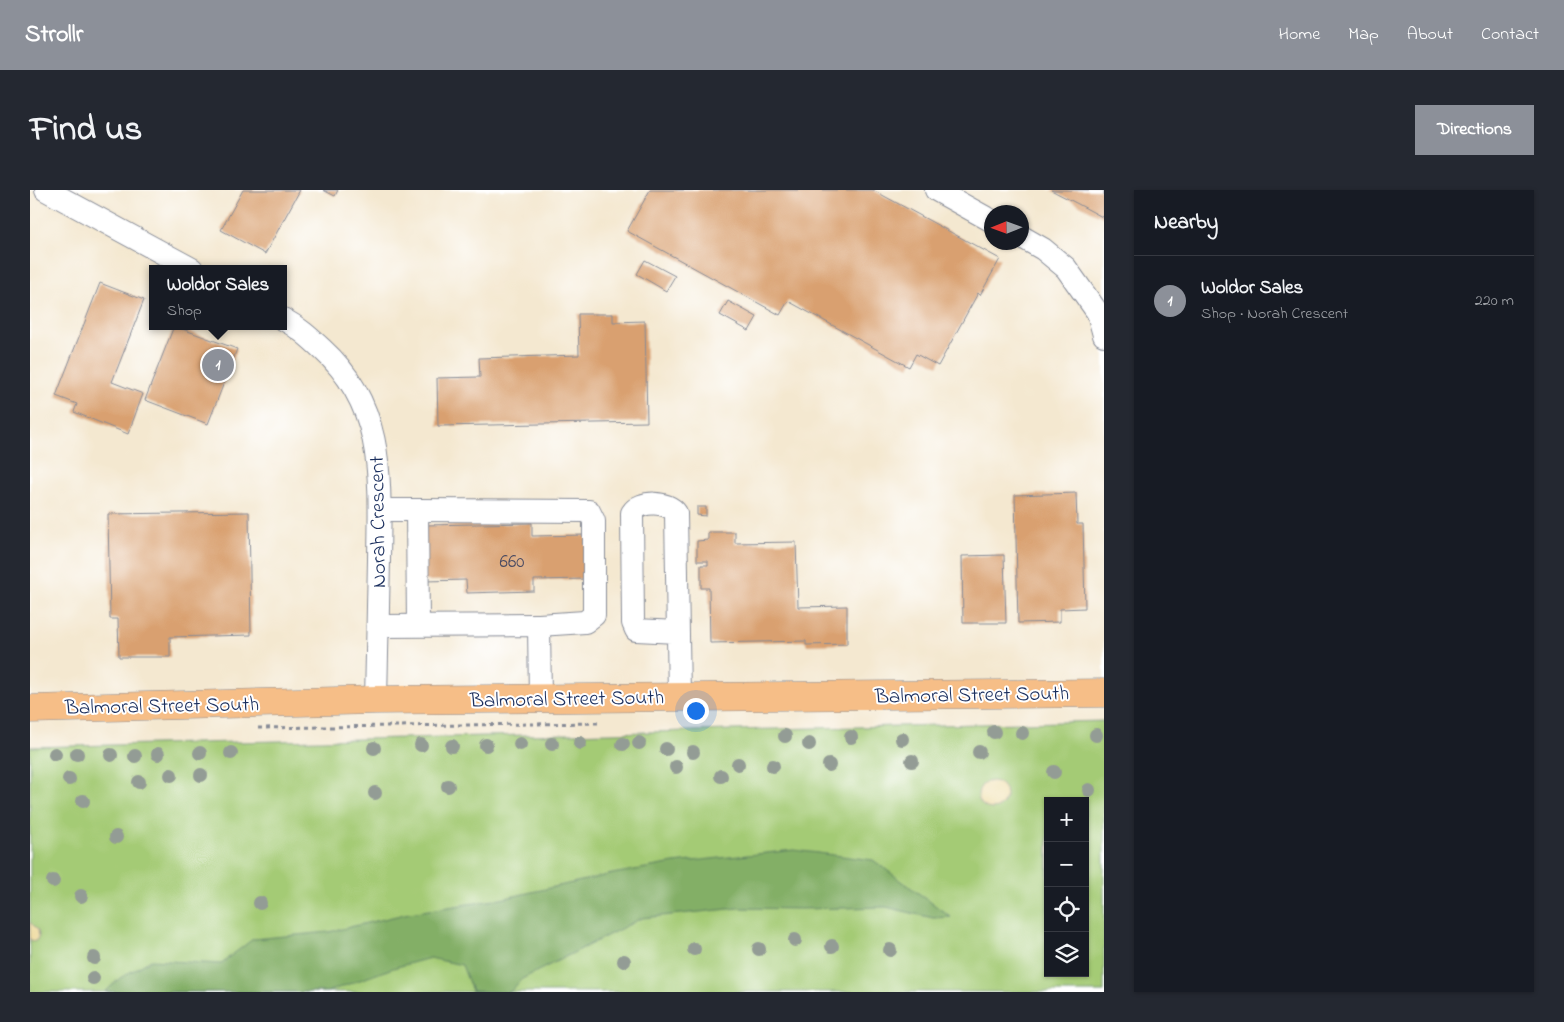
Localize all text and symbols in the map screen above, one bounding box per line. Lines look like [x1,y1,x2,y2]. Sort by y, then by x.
text: Strollr [25,18,83,53]
text: Home [1279,22,1320,48]
text: Map [1348,22,1379,48]
text: About [1407,22,1453,48]
text: Contact [1481,22,1539,48]
text: Find us [30,105,142,156]
button: Directions [1415,105,1534,155]
north arrow [984,205,1029,250]
text: Nearby [1154,208,1218,238]
popup [149,265,287,330]
text: Woldor Sales [167,272,269,299]
text: Woldor Sales [1201,275,1303,302]
text: 1 [1167,289,1173,313]
text: 220 m [1475,289,1514,313]
text: Shop [167,299,202,323]
text: Shop · Norah Crescent [1201,302,1348,326]
pin: 1 [202,346,234,384]
street label: Norah Crescent [363,455,395,588]
house number: 660 [500,549,524,576]
street label: Balmoral Street South [874,679,1069,713]
street label: Balmoral Street South [469,683,664,717]
street label: Balmoral Street South [64,690,259,724]
your location [683,698,709,724]
map controls [1044,797,1089,977]
button: + [1044,797,1089,842]
button: − [1044,842,1089,887]
button: locate [1044,887,1089,932]
button: layers [1044,932,1089,977]

